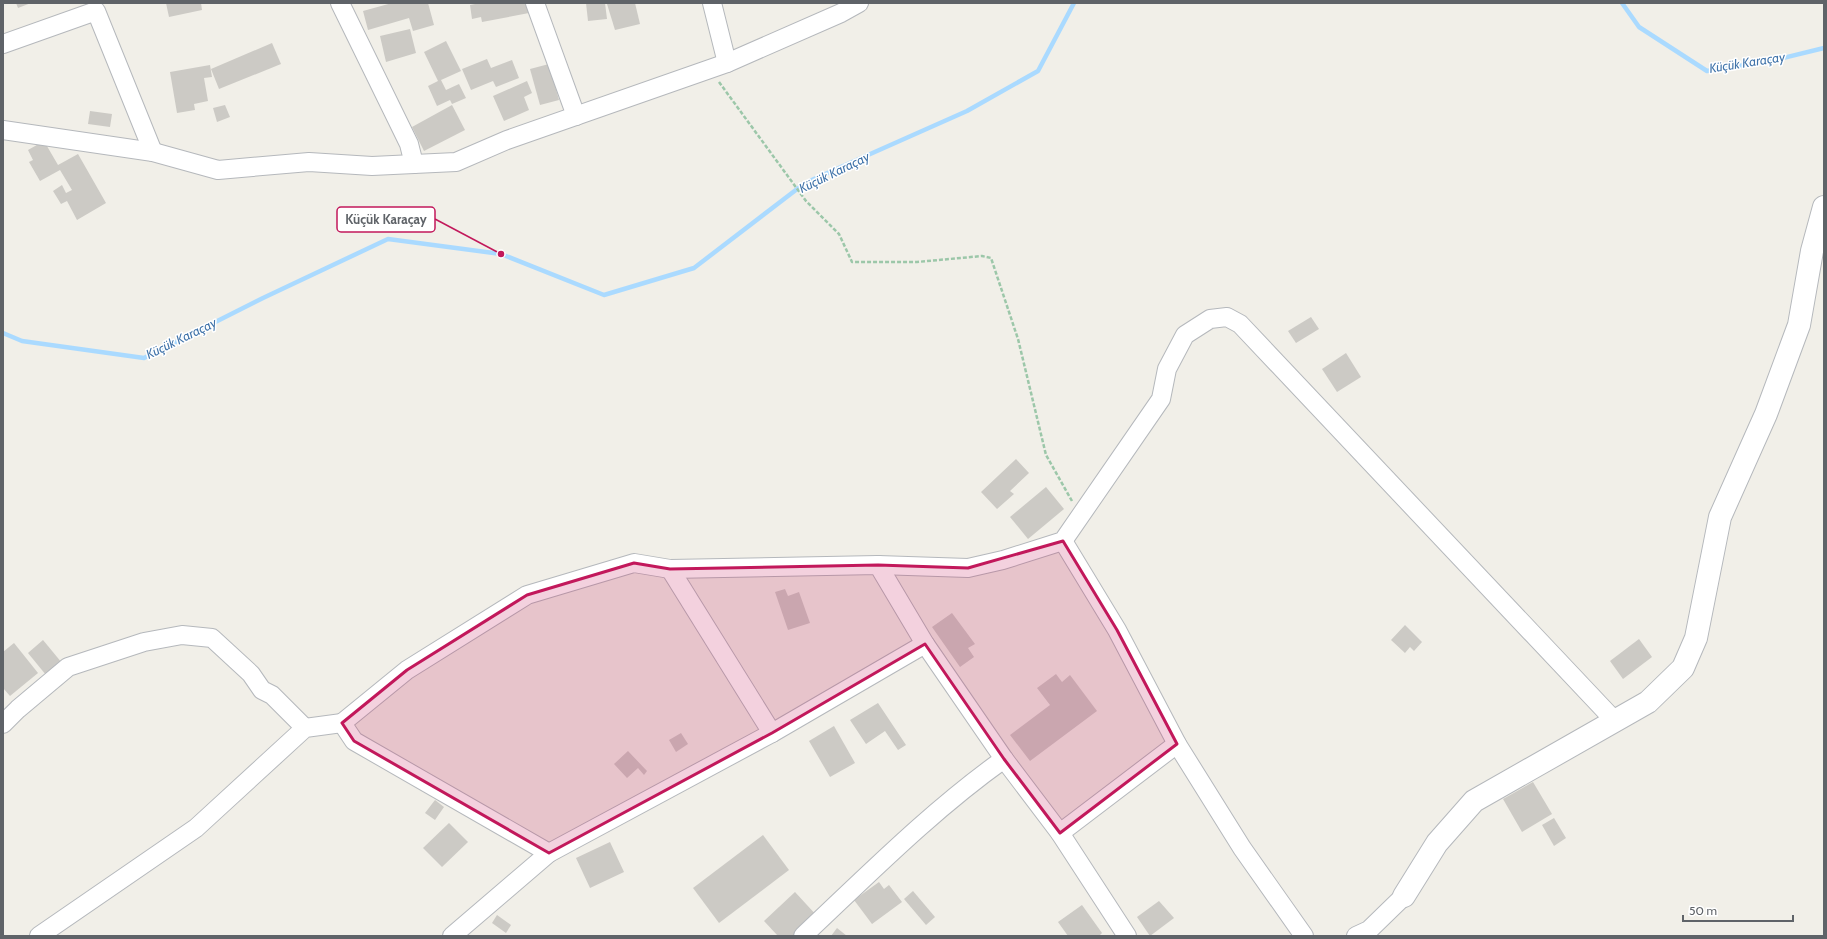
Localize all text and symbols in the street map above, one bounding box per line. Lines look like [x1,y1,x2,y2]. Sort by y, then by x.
water label: Küçük Karaçay [1708,48,1787,76]
water label: Küçük Karaçay [796,148,873,196]
callout: Küçük Karaçay [337,207,435,232]
text: Küçük Karaçay [345,211,427,227]
water label: Küçük Karaçay [143,314,220,362]
scale bar [1683,897,1793,923]
text: 50 m [1689,903,1717,918]

